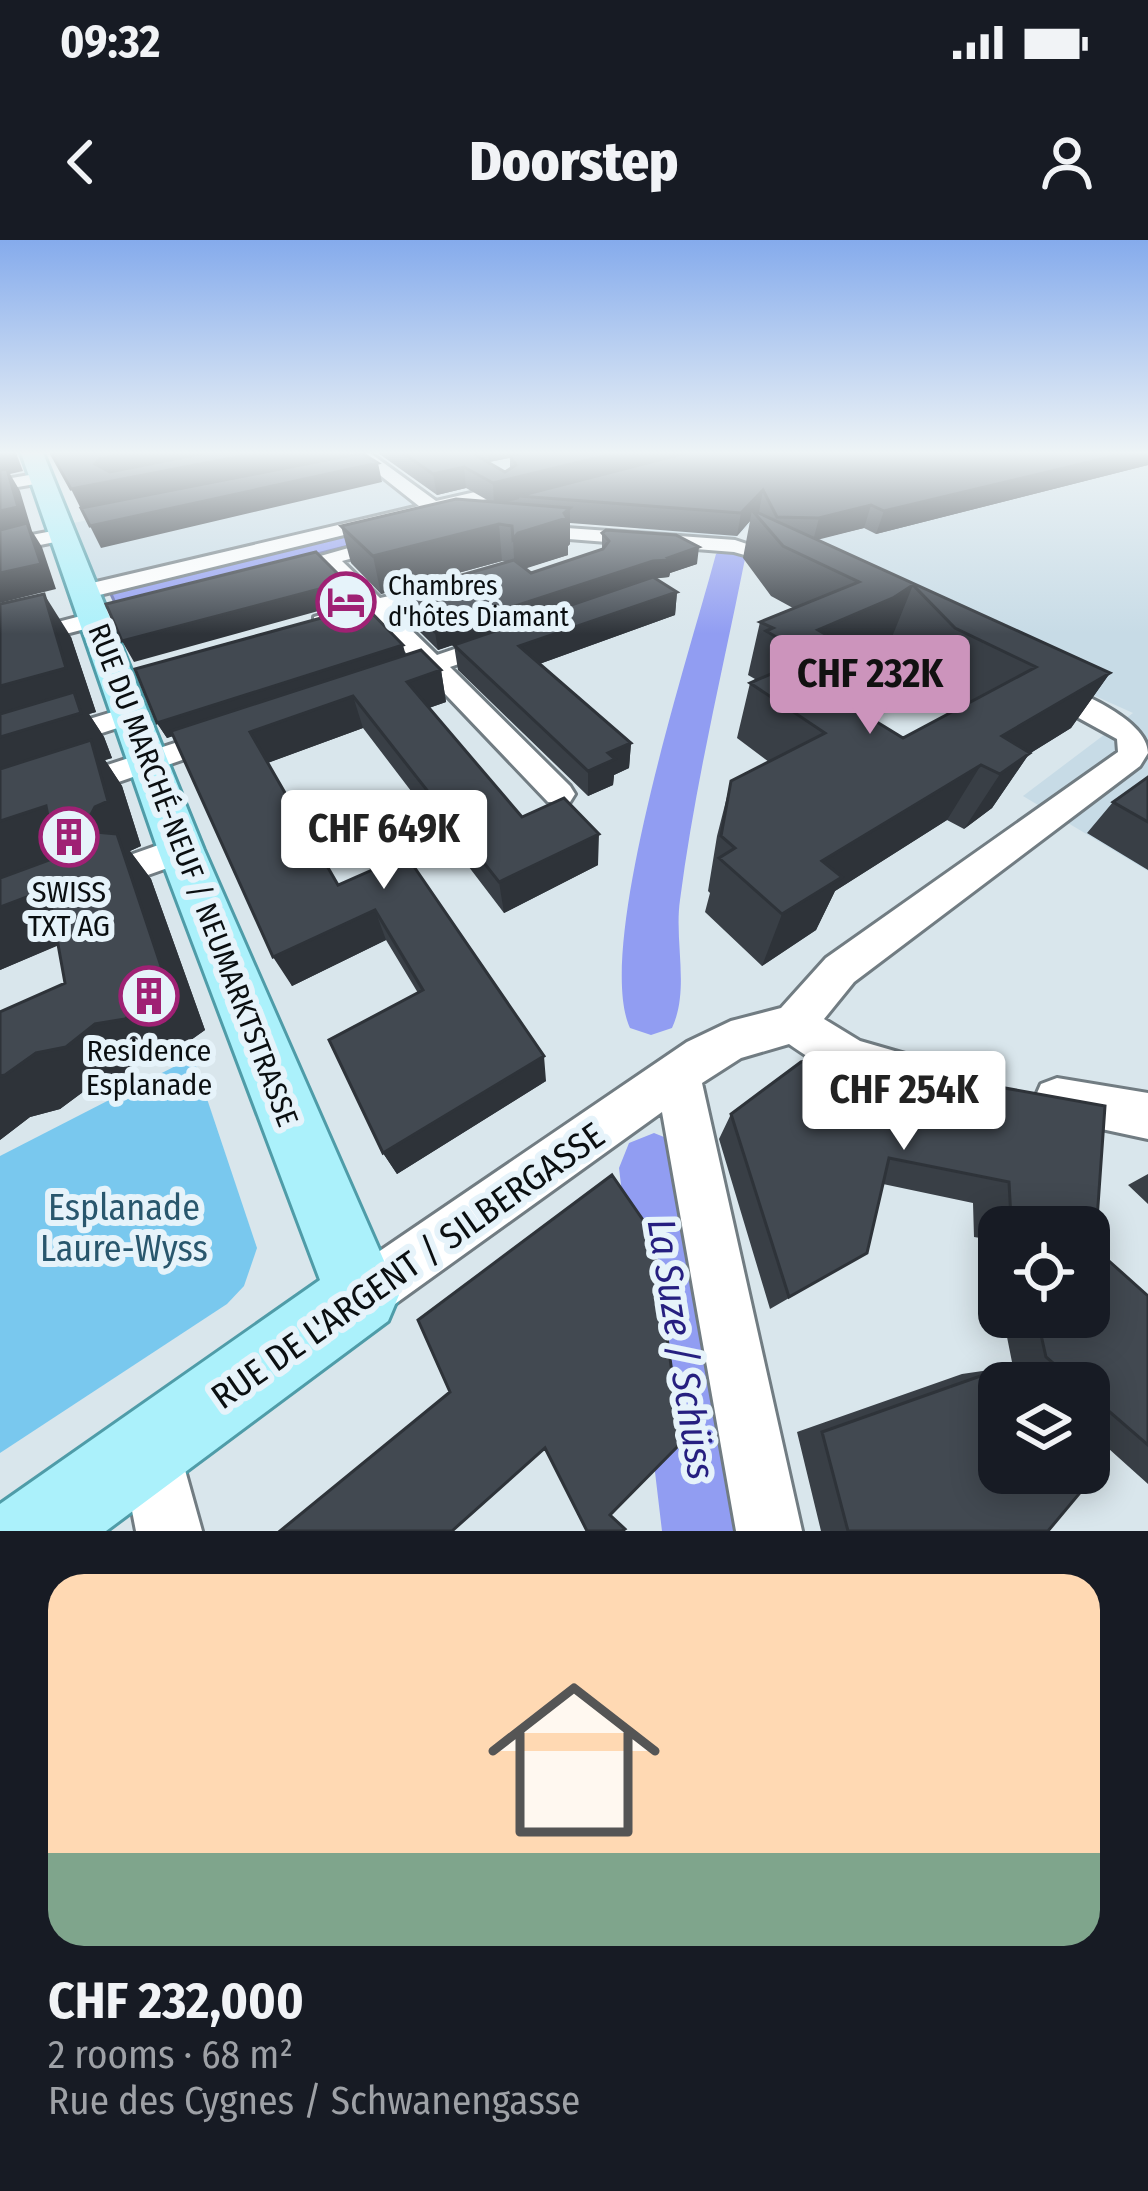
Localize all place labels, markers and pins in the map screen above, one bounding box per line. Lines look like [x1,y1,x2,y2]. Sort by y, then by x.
place label: Chambres d'hôtes Diamant [388,570,569,633]
hotel icon: Chambres d'hôtes Diamant [315,571,377,633]
pin: CHF 232K [746,635,994,737]
pin: CHF 649K [260,790,508,892]
building icon: SWISS TXT AG [38,806,100,868]
place label: SWISS TXT AG [28,874,110,944]
building icon: Residence Esplanade [118,965,180,1027]
place label: Residence Esplanade [86,1033,212,1103]
pin: CHF 254K [780,1051,1028,1153]

